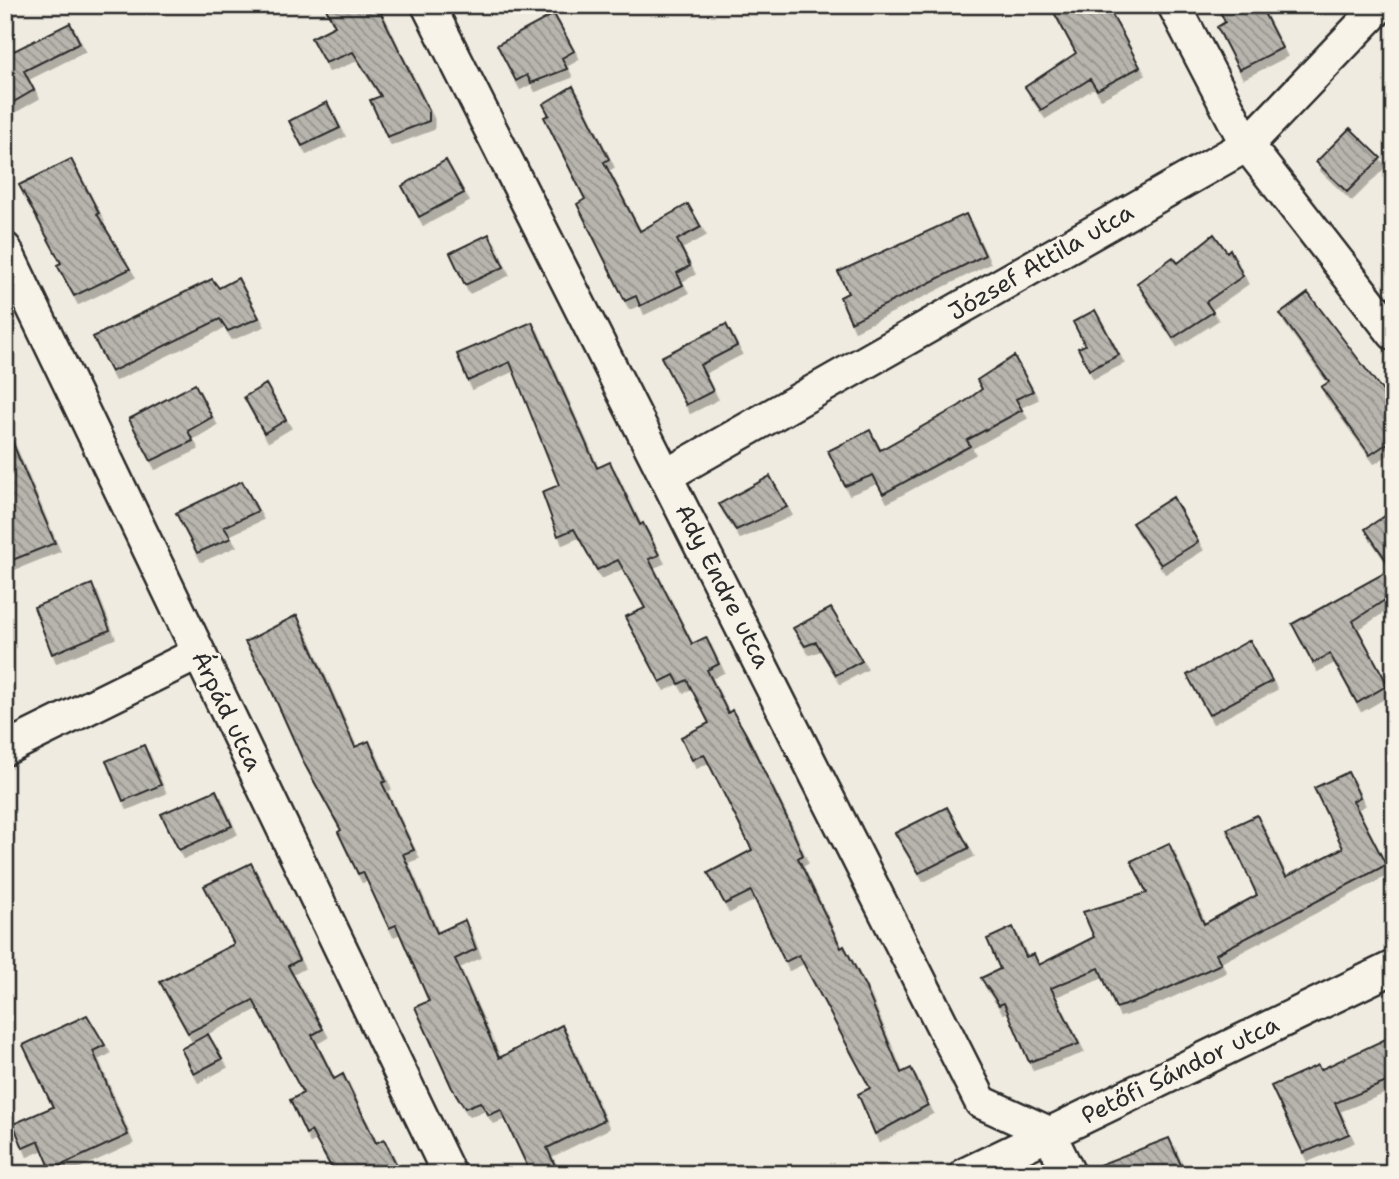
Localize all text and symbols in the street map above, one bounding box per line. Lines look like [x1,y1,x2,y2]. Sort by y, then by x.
street label: József Attila utca [943,196,1139,328]
street label: Ady Endre utca [668,498,778,674]
street label: Árpád utca [184,646,270,776]
street label: Petőfi Sándor utca [1076,1008,1284,1132]

